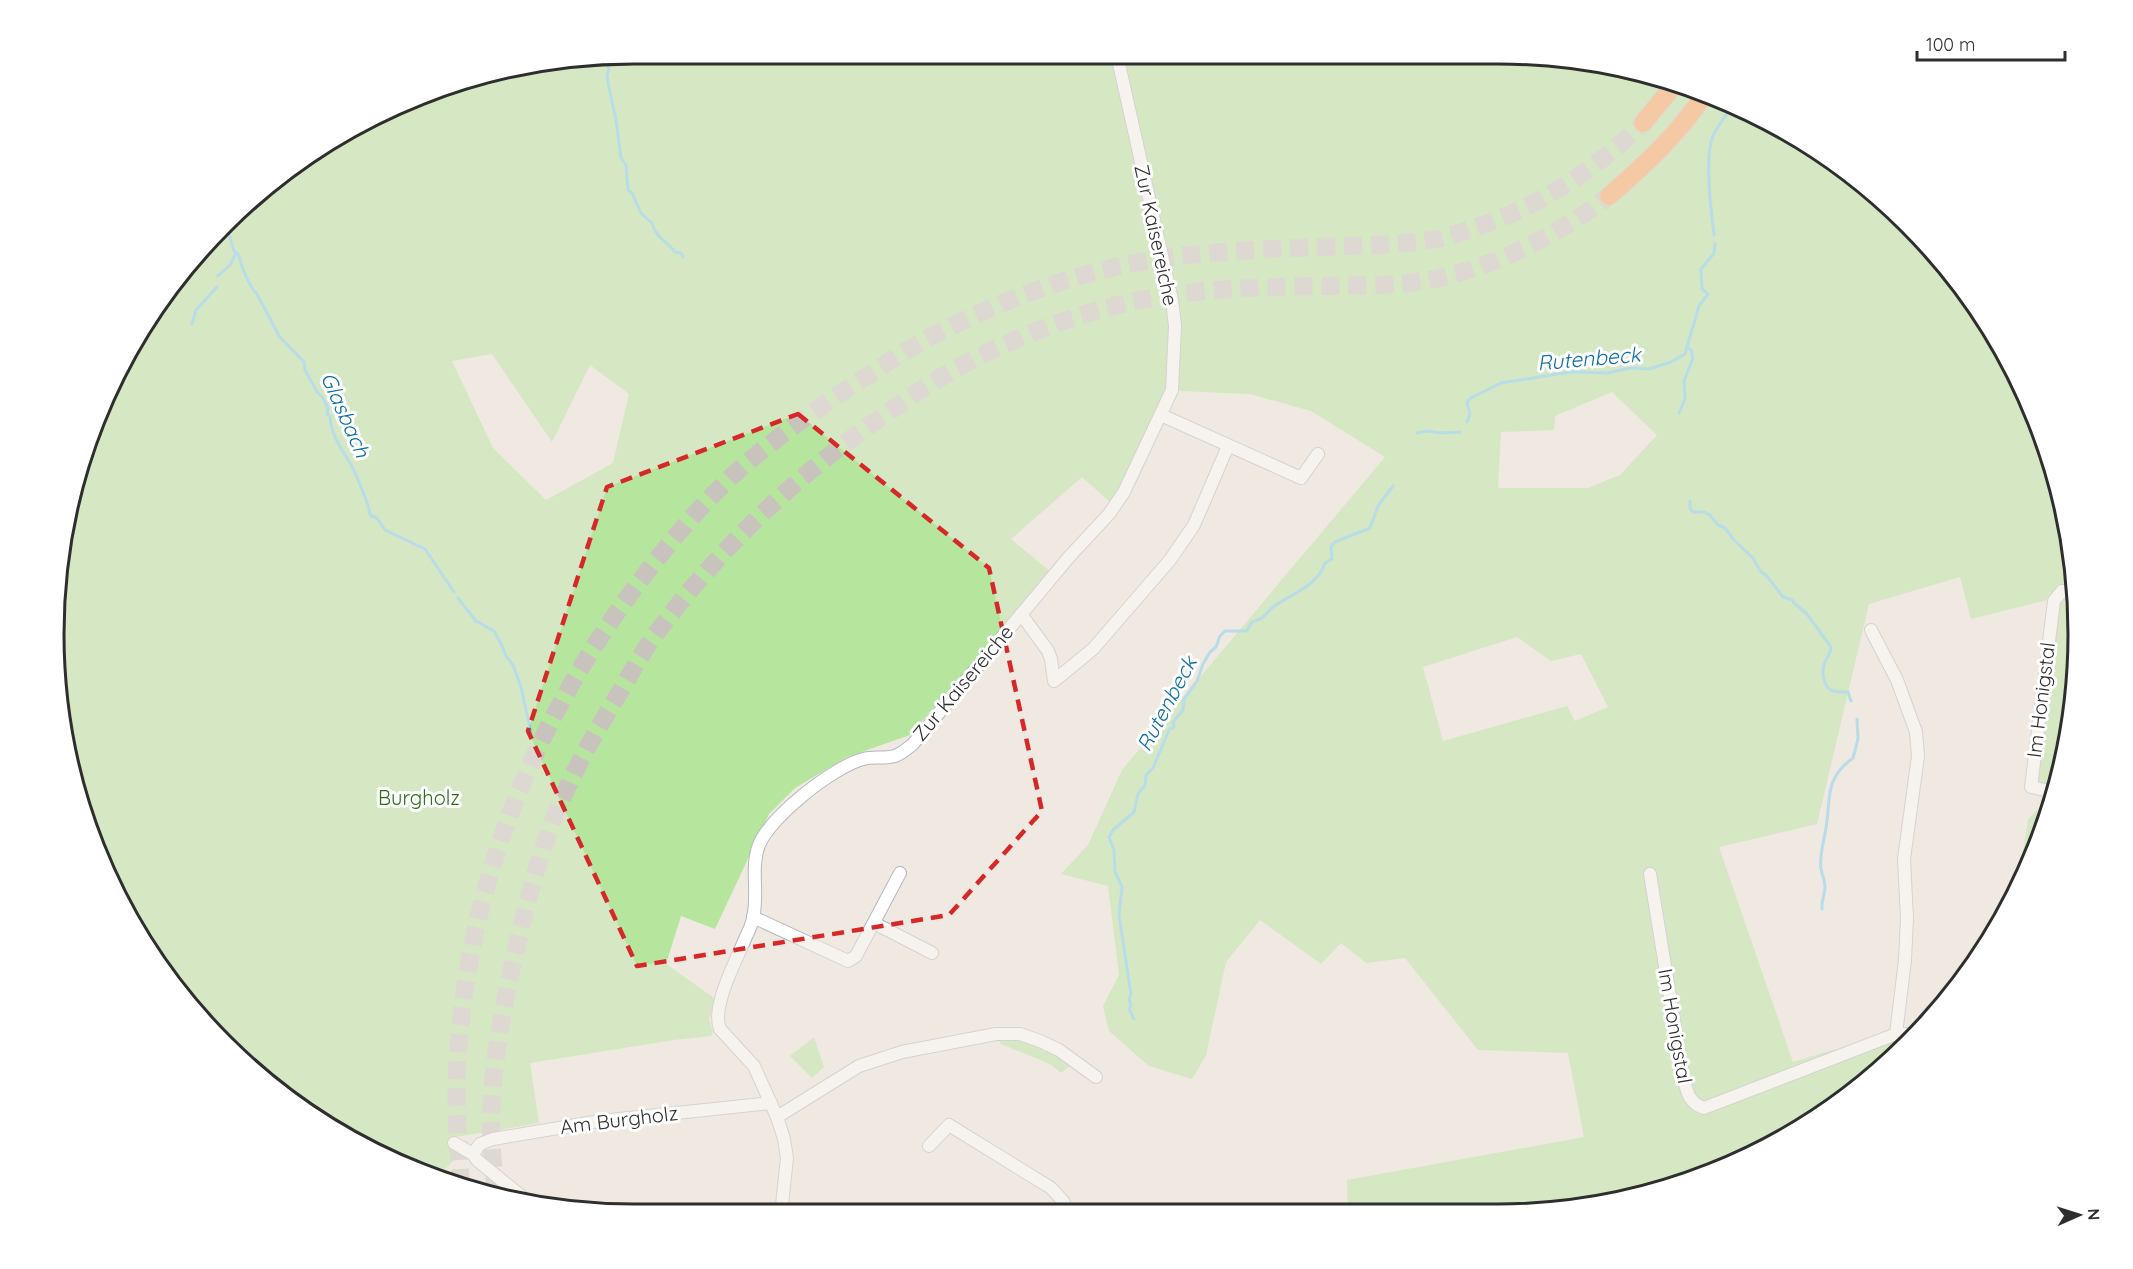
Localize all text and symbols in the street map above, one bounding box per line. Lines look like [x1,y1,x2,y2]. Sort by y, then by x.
scale bar [1917,24,2066,62]
text: 100 m [1926,33,1975,56]
street label: Zur Kaisereiche [1129,162,1184,308]
water label: Rutenbeck [1536,340,1643,375]
water label: Glasbach [316,368,377,462]
street label: Zur Kaisereiche [907,620,1018,746]
street label: Im Honigstal [2021,641,2060,759]
water label: Rutenbeck [1130,650,1203,755]
park label: Burgholz [378,785,460,810]
street label: Im Honigstal [1653,967,1698,1085]
street label: Am Burgholz [559,1100,679,1139]
north arrow [2049,1185,2109,1245]
text: N [2084,1208,2104,1221]

